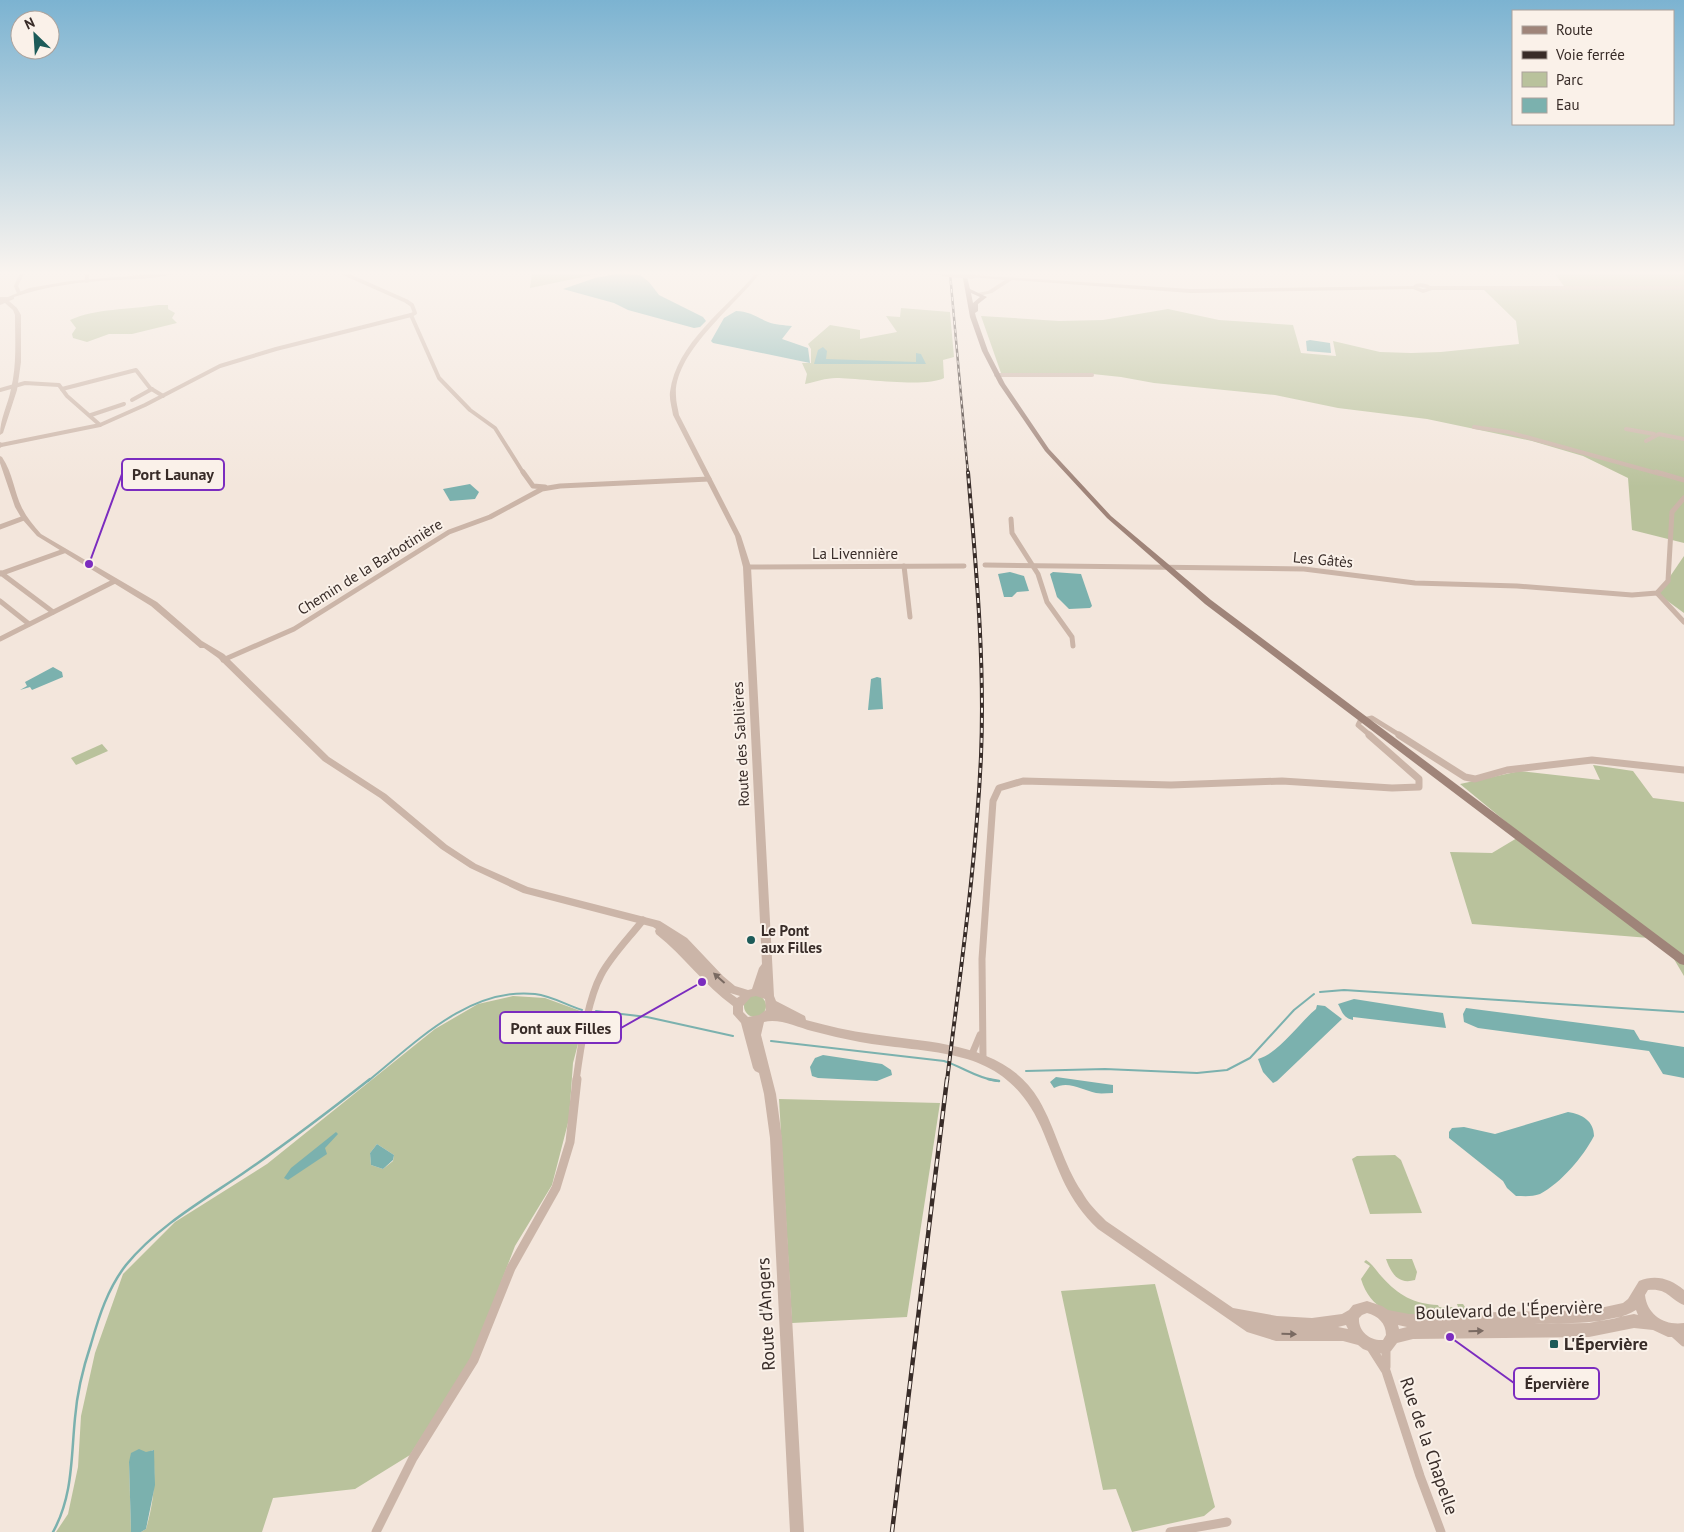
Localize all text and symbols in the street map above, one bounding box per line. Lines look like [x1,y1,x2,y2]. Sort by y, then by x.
north arrow [10,10,60,60]
legend [1512,10,1674,125]
text: N [22,13,37,33]
text: Route [1556,20,1593,39]
text: Voie ferrée [1555,45,1625,64]
text: Parc [1556,70,1583,89]
text: Eau [1556,95,1580,114]
callout: Port Launay [122,459,224,490]
text: Port Launay [132,464,214,484]
street label: Chemin de la Barbotinière [294,514,446,619]
street label: La Livennière [812,544,898,563]
street label: Les Gâtès [1292,547,1354,572]
street label: Route des Sablières [728,681,753,807]
place label: Le Pont aux Filles [761,921,822,957]
marker: Le Pont aux Filles [745,934,757,946]
one-way arrow [713,972,725,984]
callout: Pont aux Filles [500,1012,621,1043]
text: Pont aux Filles [511,1018,612,1038]
street label: Route d'Angers [751,1257,780,1371]
street label: Boulevard de l'Épervière [1415,1295,1603,1324]
one-way arrow [1468,1327,1484,1335]
one-way arrow [1282,1331,1298,1339]
place label: L'Épervière [1564,1332,1648,1355]
marker: L'Épervière [1548,1338,1560,1350]
callout: Épervière [1514,1368,1599,1399]
text: Épervière [1525,1373,1589,1393]
street label: Rue de la Chapelle [1395,1374,1464,1518]

